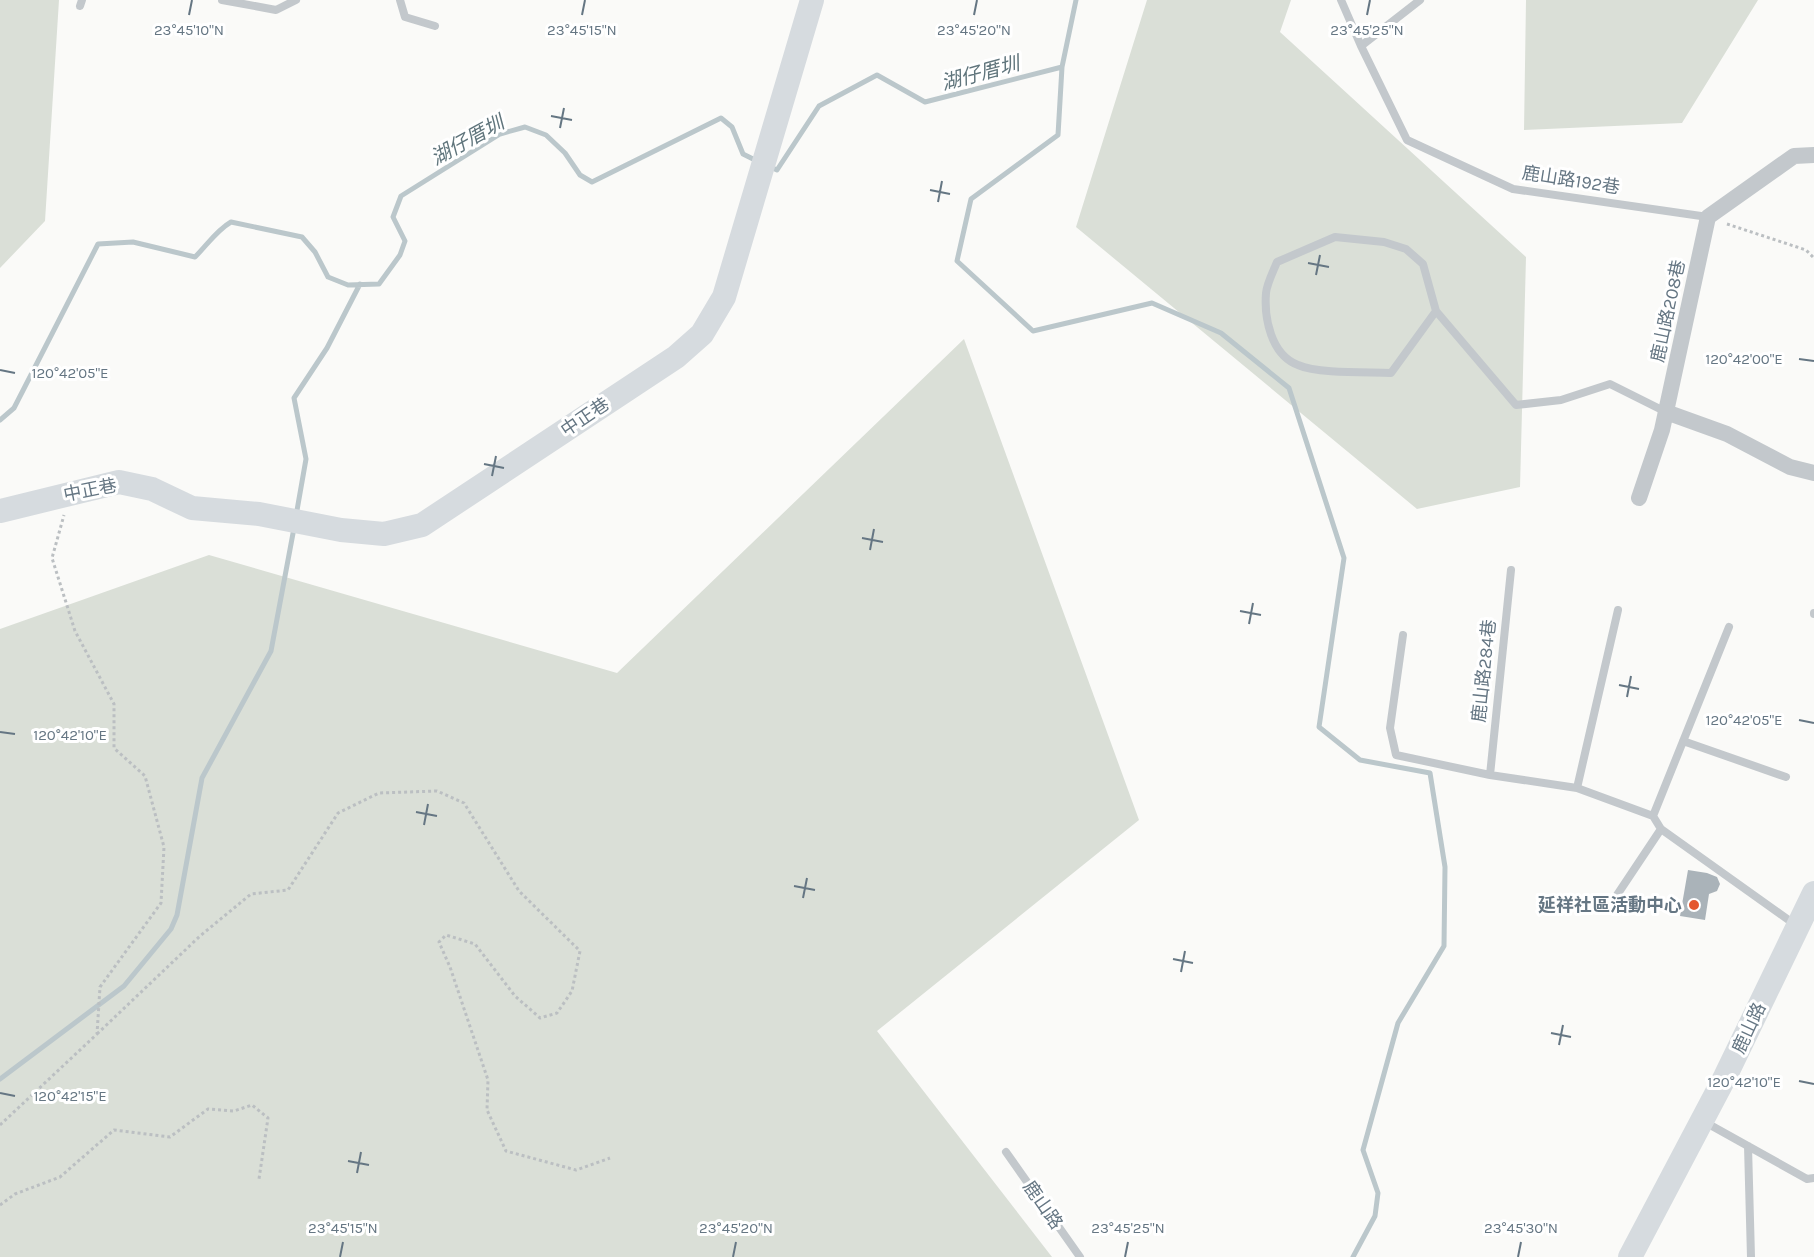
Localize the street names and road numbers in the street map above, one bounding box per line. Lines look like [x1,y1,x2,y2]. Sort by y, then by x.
street label: 鹿山路192巷 [1520,161,1622,199]
street label: 鹿山路208巷 [1646,258,1690,364]
street label: 中正巷 [556,393,614,441]
street label: 中正巷 [61,474,119,506]
street label: 鹿山路284巷 [1468,618,1500,724]
street label: 鹿山路 [1728,999,1770,1057]
street label: 鹿山路 [1019,1177,1067,1233]

